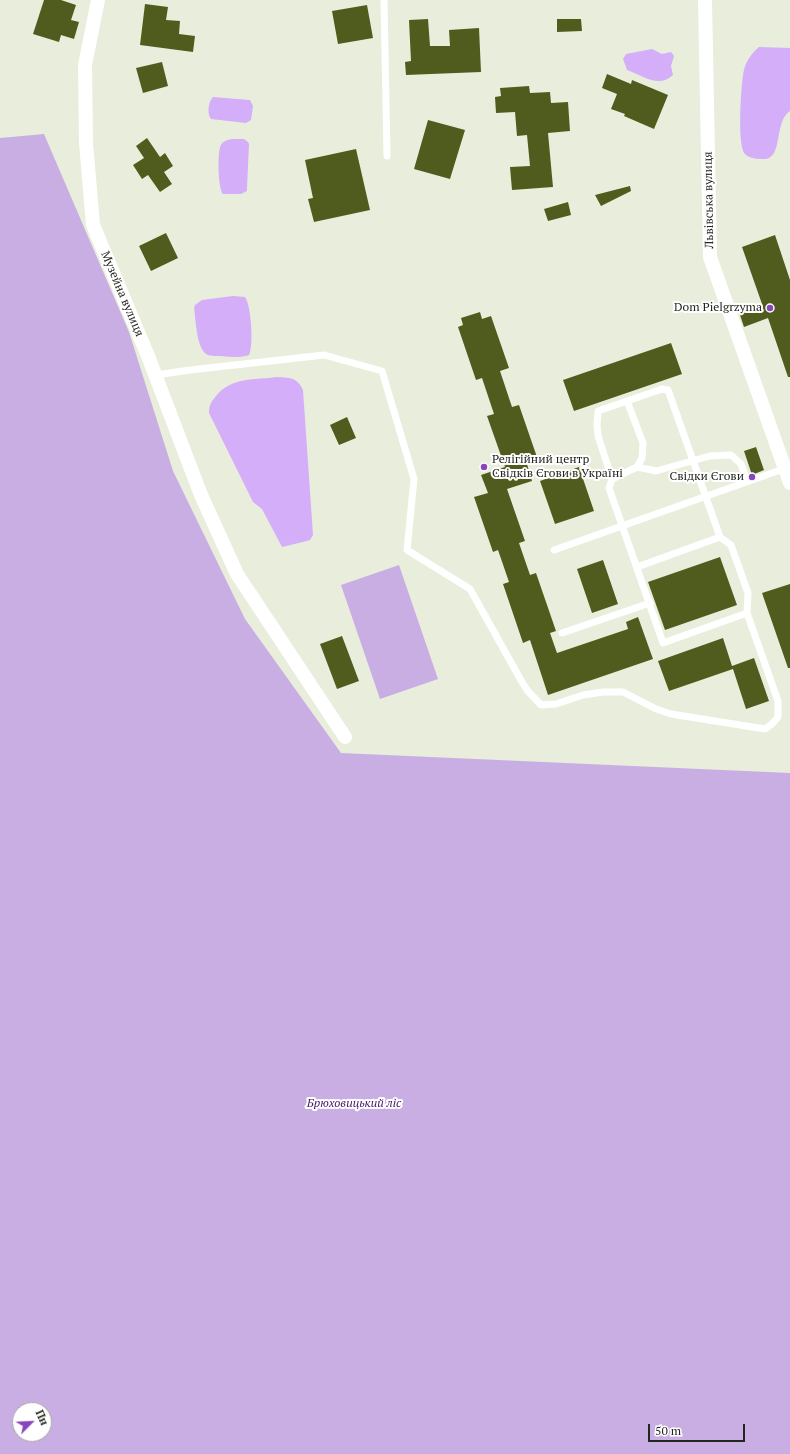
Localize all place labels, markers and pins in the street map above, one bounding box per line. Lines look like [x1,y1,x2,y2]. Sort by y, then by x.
place label: Dom Pielgrzyma [674,301,762,315]
marker: Dom Pielgrzyma [765,303,775,313]
place label: Релігійний центр Свідків Єгови в Україні [492,453,623,481]
marker: Релігійний центр Свідків Єгови в Україні [479,462,489,472]
place label: Свідки Єгови [670,470,744,484]
marker: Свідки Єгови [747,472,757,482]

